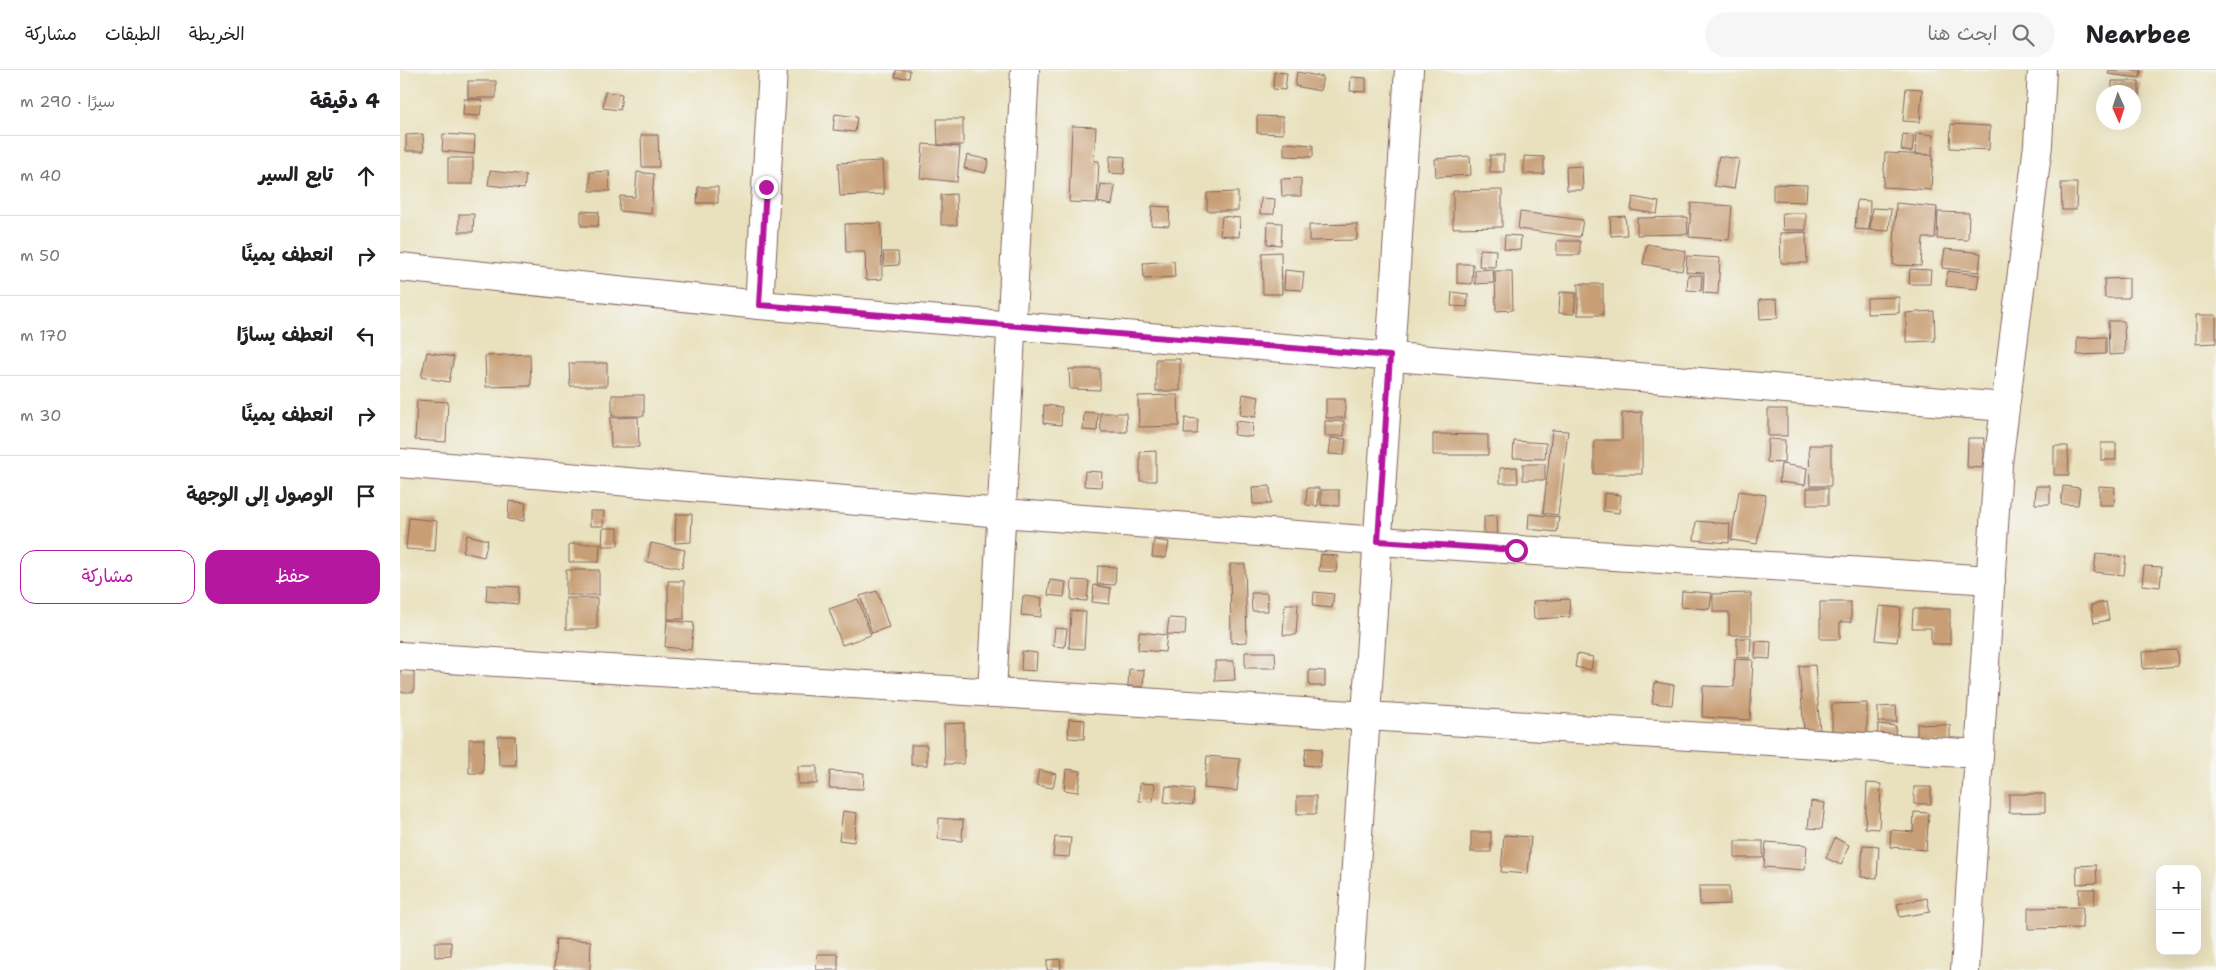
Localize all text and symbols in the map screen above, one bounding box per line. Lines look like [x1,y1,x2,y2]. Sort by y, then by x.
search box [1705,12,2055,57]
text: Nearbee [2085,19,2191,51]
text: ابحث هنا [1927,21,1997,46]
icon: search [2009,21,2037,49]
text: مشاركة [25,22,77,46]
text: الطبقات [105,22,161,46]
text: الخريطة [189,22,245,46]
north arrow [2096,85,2141,130]
text: 4 دقيقة [310,87,380,115]
text: سيرًا · 290 m [20,91,115,112]
text: تابع السير [259,162,333,187]
icon: ahead [352,162,380,190]
text: 40 m [20,165,62,186]
route end [755,176,778,199]
text: انعطف يمينًا [242,242,333,267]
icon: right [352,242,380,270]
text: 50 m [20,245,60,266]
text: انعطف يسارًا [237,322,333,347]
icon: left [352,322,380,350]
text: 170 m [20,325,67,346]
text: انعطف يمينًا [242,402,333,427]
icon: right [352,402,380,430]
text: 30 m [20,405,61,426]
text: الوصول إلى الوجهة [186,482,333,507]
icon: arrive [352,482,380,510]
route start [1505,539,1528,562]
button: مشاركة [20,550,195,604]
button: حفظ [205,550,380,604]
map controls [2156,865,2201,955]
button: + [2156,865,2201,910]
button: − [2156,910,2201,955]

